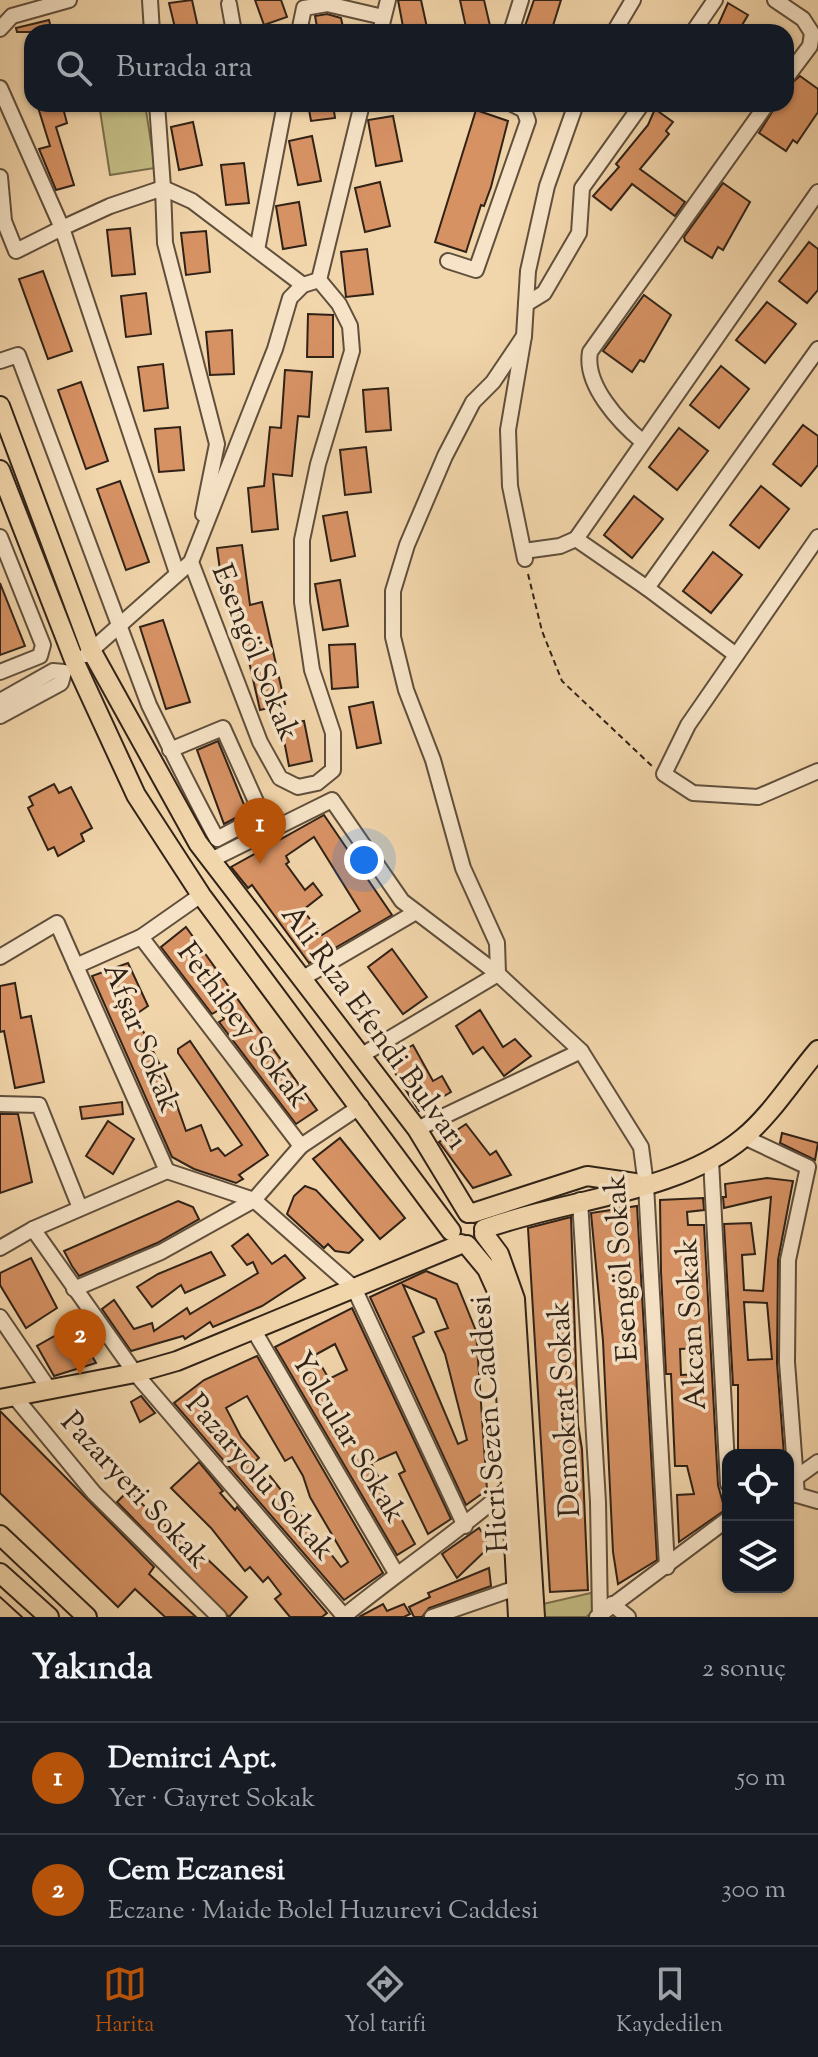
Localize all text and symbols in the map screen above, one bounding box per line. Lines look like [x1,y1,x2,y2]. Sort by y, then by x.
search box [24,24,794,112]
icon: search [52,46,96,90]
text: Burada ara [116,47,253,90]
street label: Esengöl Sokak [199,558,309,748]
pin: 1 [234,798,286,864]
your location [344,840,384,880]
street label: Ali Rıza Efendi Bulvarı [269,897,477,1159]
street label: Fethibey Sokak [165,934,319,1118]
street label: Afşar Sokak [90,957,190,1119]
street label: Esengöl Sokak [595,1173,651,1363]
street label: Akcan Sokak [667,1237,719,1411]
street label: Hicri Sezen Caddesi [461,1294,521,1554]
street label: Demokrat Sokak [539,1300,593,1518]
pin: 2 [54,1309,106,1375]
street label: Yolcular Sokak [279,1344,415,1532]
street label: Pazaryolu Sokak [174,1385,344,1571]
street label: Pazaryeri Sokak [50,1403,218,1579]
map controls [722,1449,794,1593]
button: locate [722,1449,794,1521]
button: layers [722,1521,794,1593]
text: Yakında [32,1645,152,1694]
text: 2 sonuç [702,1651,786,1688]
text: Demirci Apt. [108,1738,277,1781]
text: 1 [54,1760,62,1797]
text: 50 m [736,1760,786,1797]
text: Yer · Gayret Sokak [108,1781,315,1818]
text: Cem Eczanesi [108,1850,285,1893]
text: 2 [52,1872,64,1909]
text: 300 m [721,1872,786,1909]
text: Eczane · Maide Bolel Huzurevi Caddesi [108,1893,539,1930]
tab: Harita [95,1962,154,2042]
tab: Yol tarifi [344,1962,426,2042]
tab: Kaydedilen [616,1962,723,2042]

